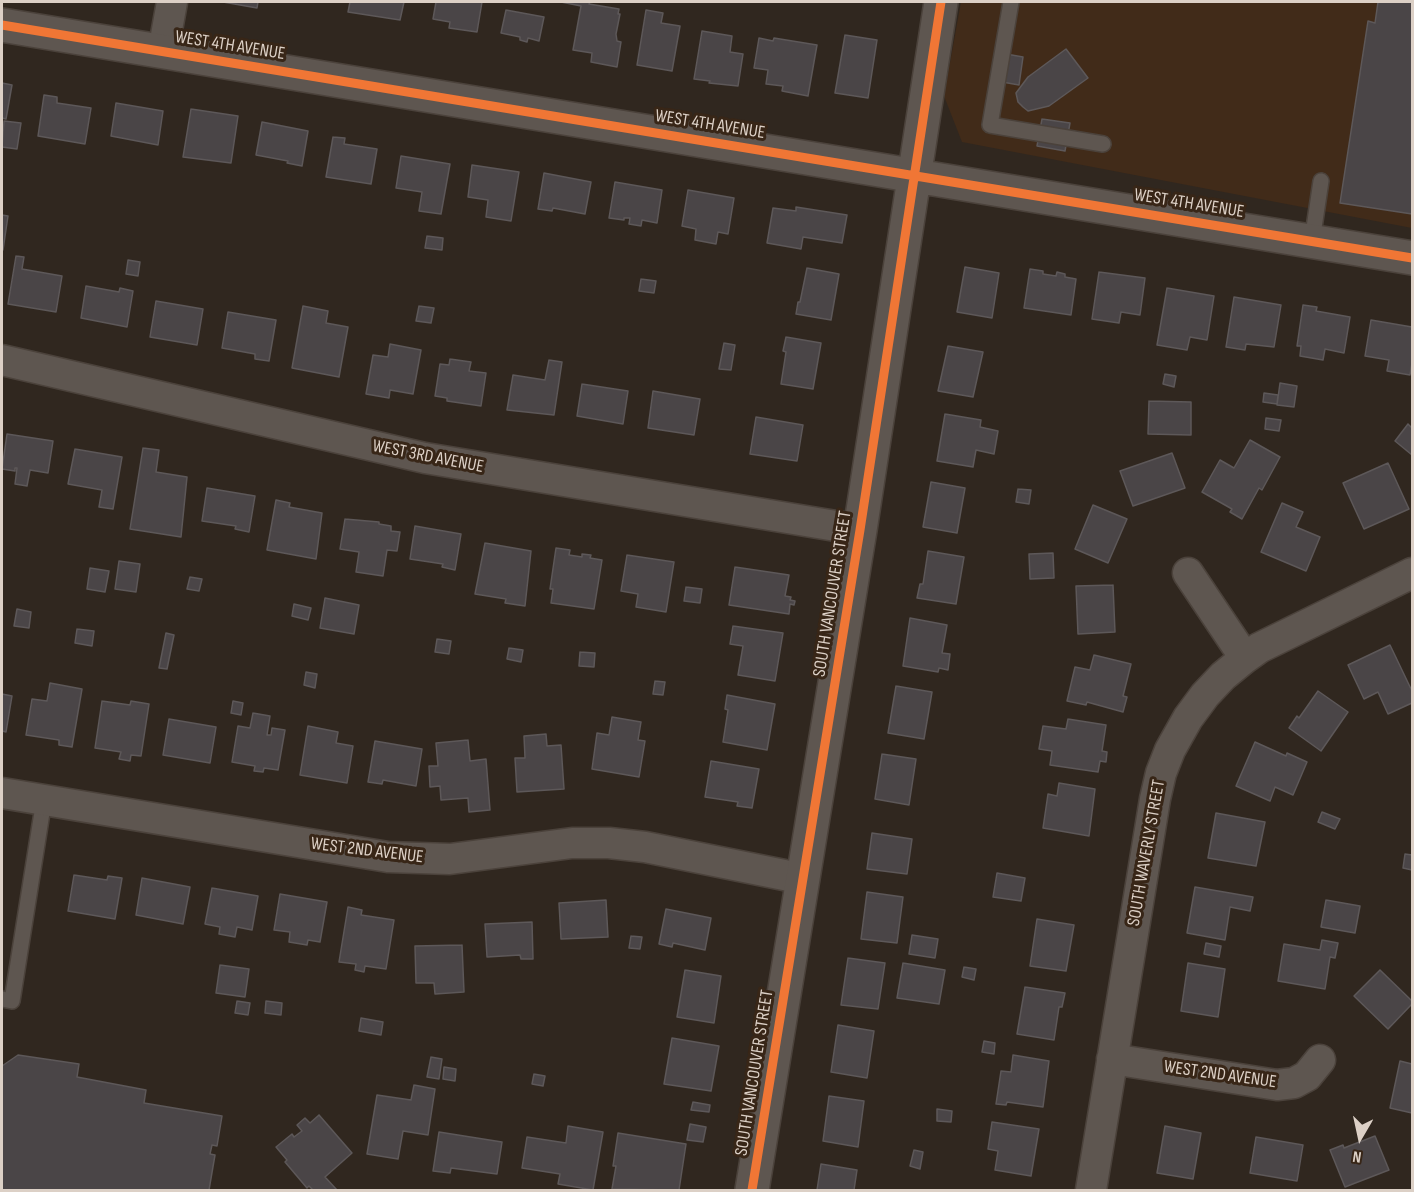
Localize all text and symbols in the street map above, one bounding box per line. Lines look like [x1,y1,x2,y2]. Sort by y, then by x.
street label: WEST 4TH AVENUE [173,27,287,65]
street label: WEST 4TH AVENUE [653,106,767,144]
street label: WEST 4TH AVENUE [1132,185,1246,223]
street label: WEST 3RD AVENUE [371,436,485,478]
street label: SOUTH VANCOUVER STREET [809,510,857,678]
street label: SOUTH WAVERLY STREET [1123,778,1171,928]
street label: WEST 2ND AVENUE [309,833,425,869]
street label: SOUTH VANCOUVER STREET [731,989,779,1157]
street label: WEST 2ND AVENUE [1162,1056,1278,1094]
north arrow [1330,1108,1390,1168]
text: N [1351,1146,1363,1166]

